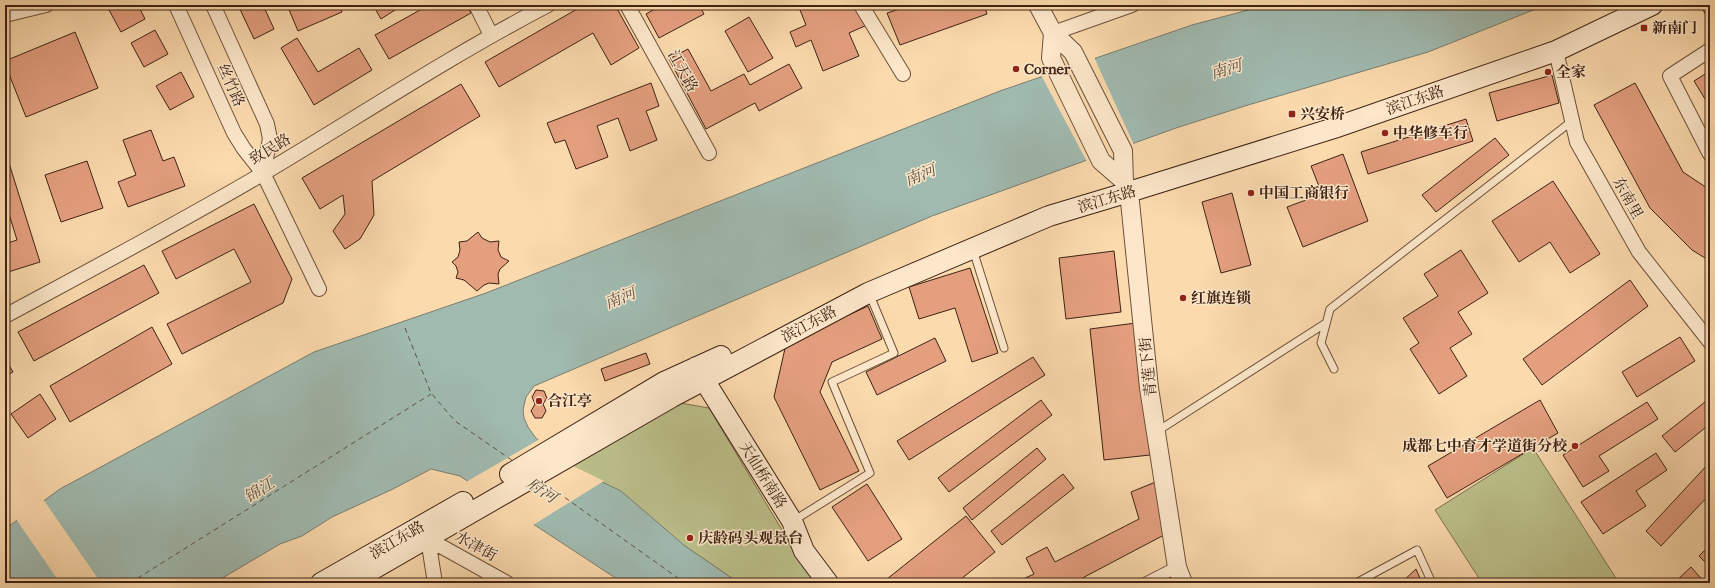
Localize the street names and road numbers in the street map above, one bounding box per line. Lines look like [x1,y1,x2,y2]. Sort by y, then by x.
street label: 江天路 [664,47,702,95]
street label: 丝竹路 [214,61,248,109]
street label: 滨江东路 [1384,82,1446,118]
street label: 致民路 [246,130,294,168]
street label: 东南里 [1609,174,1647,222]
street label: 滨江东路 [1076,182,1138,216]
street label: 滨江东路 [778,302,840,346]
street label: 青莲下街 [1136,336,1160,398]
street label: 天仙桥南路 [735,438,791,512]
street label: 滨江东路 [367,517,427,563]
street label: 水津街 [452,527,500,565]

